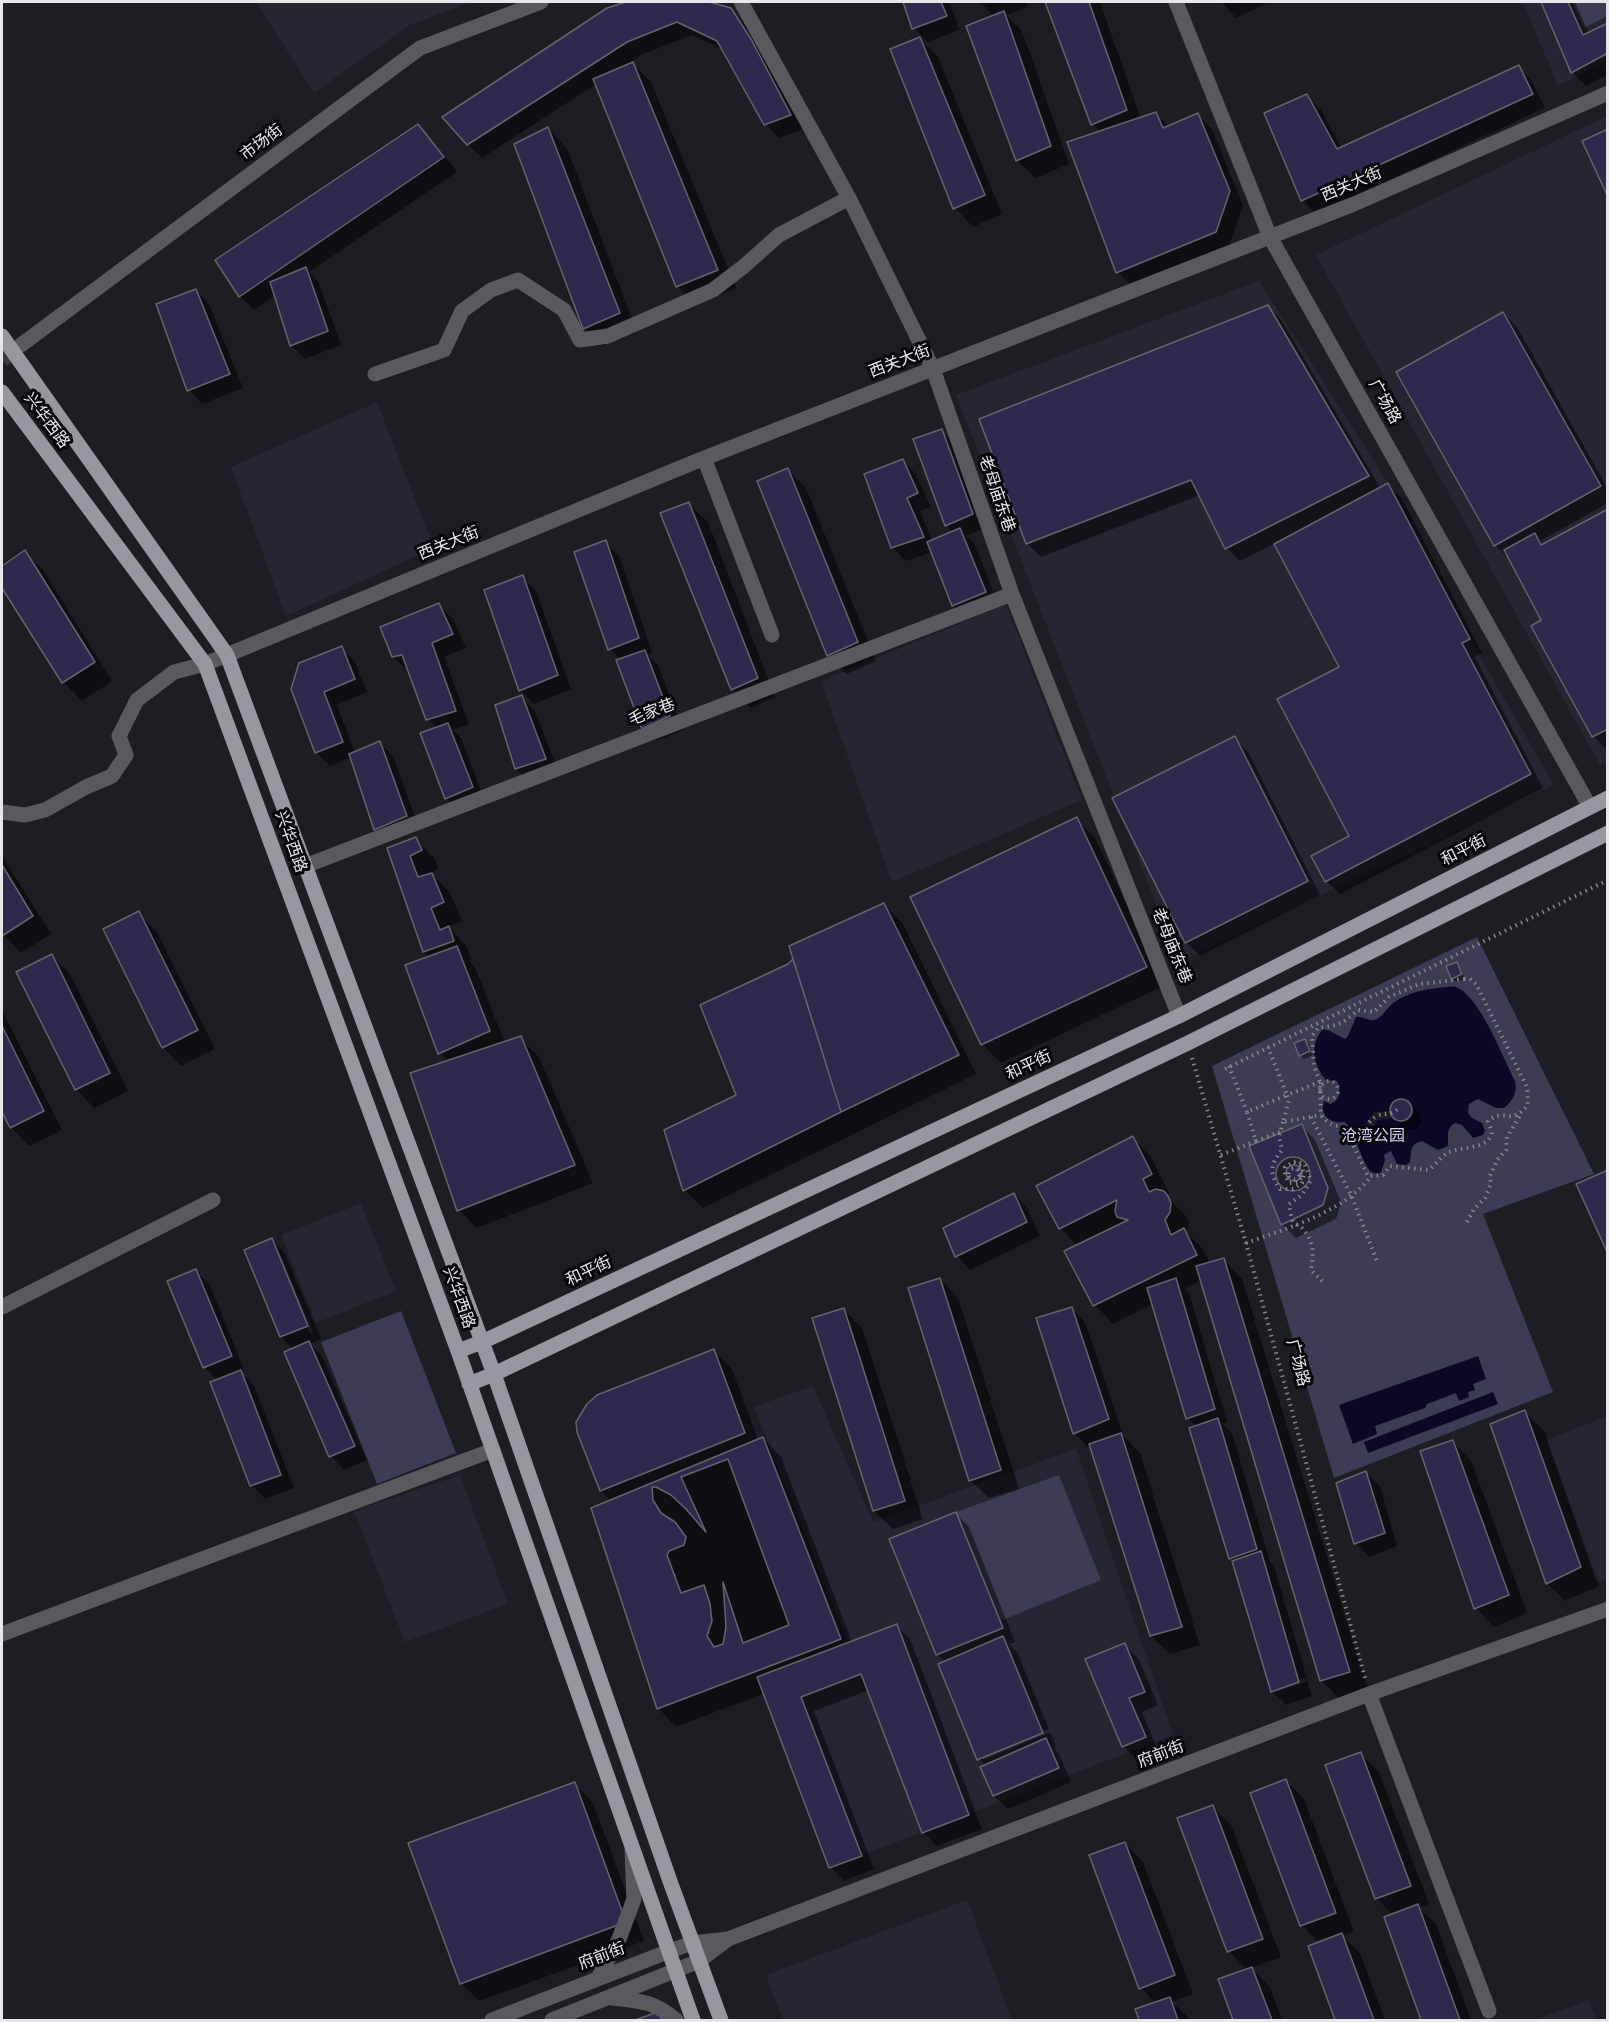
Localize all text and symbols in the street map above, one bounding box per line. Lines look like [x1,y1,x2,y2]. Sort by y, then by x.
street label: 市场街 [237,121,287,165]
street label: 西关大街 [1319,164,1385,206]
street label: 西关大街 [867,342,933,382]
street label: 广场路 [1364,376,1404,428]
street label: 兴华西路 [19,390,73,452]
street label: 老母庙东巷 [974,453,1018,535]
street label: 西关大街 [416,523,482,565]
street label: 毛家巷 [626,695,678,731]
street label: 兴华西路 [270,809,310,875]
street label: 和平街 [1438,832,1490,870]
street label: 老母庙东巷 [1147,905,1195,987]
street label: 和平街 [1003,1047,1055,1085]
park label: 沧湾公园 [1341,1127,1405,1147]
street label: 和平街 [563,1253,615,1291]
street label: 兴华西路 [438,1265,478,1331]
street label: 广场路 [1282,1337,1312,1389]
street label: 府前街 [1135,1737,1187,1773]
street label: 府前街 [576,1939,628,1975]

